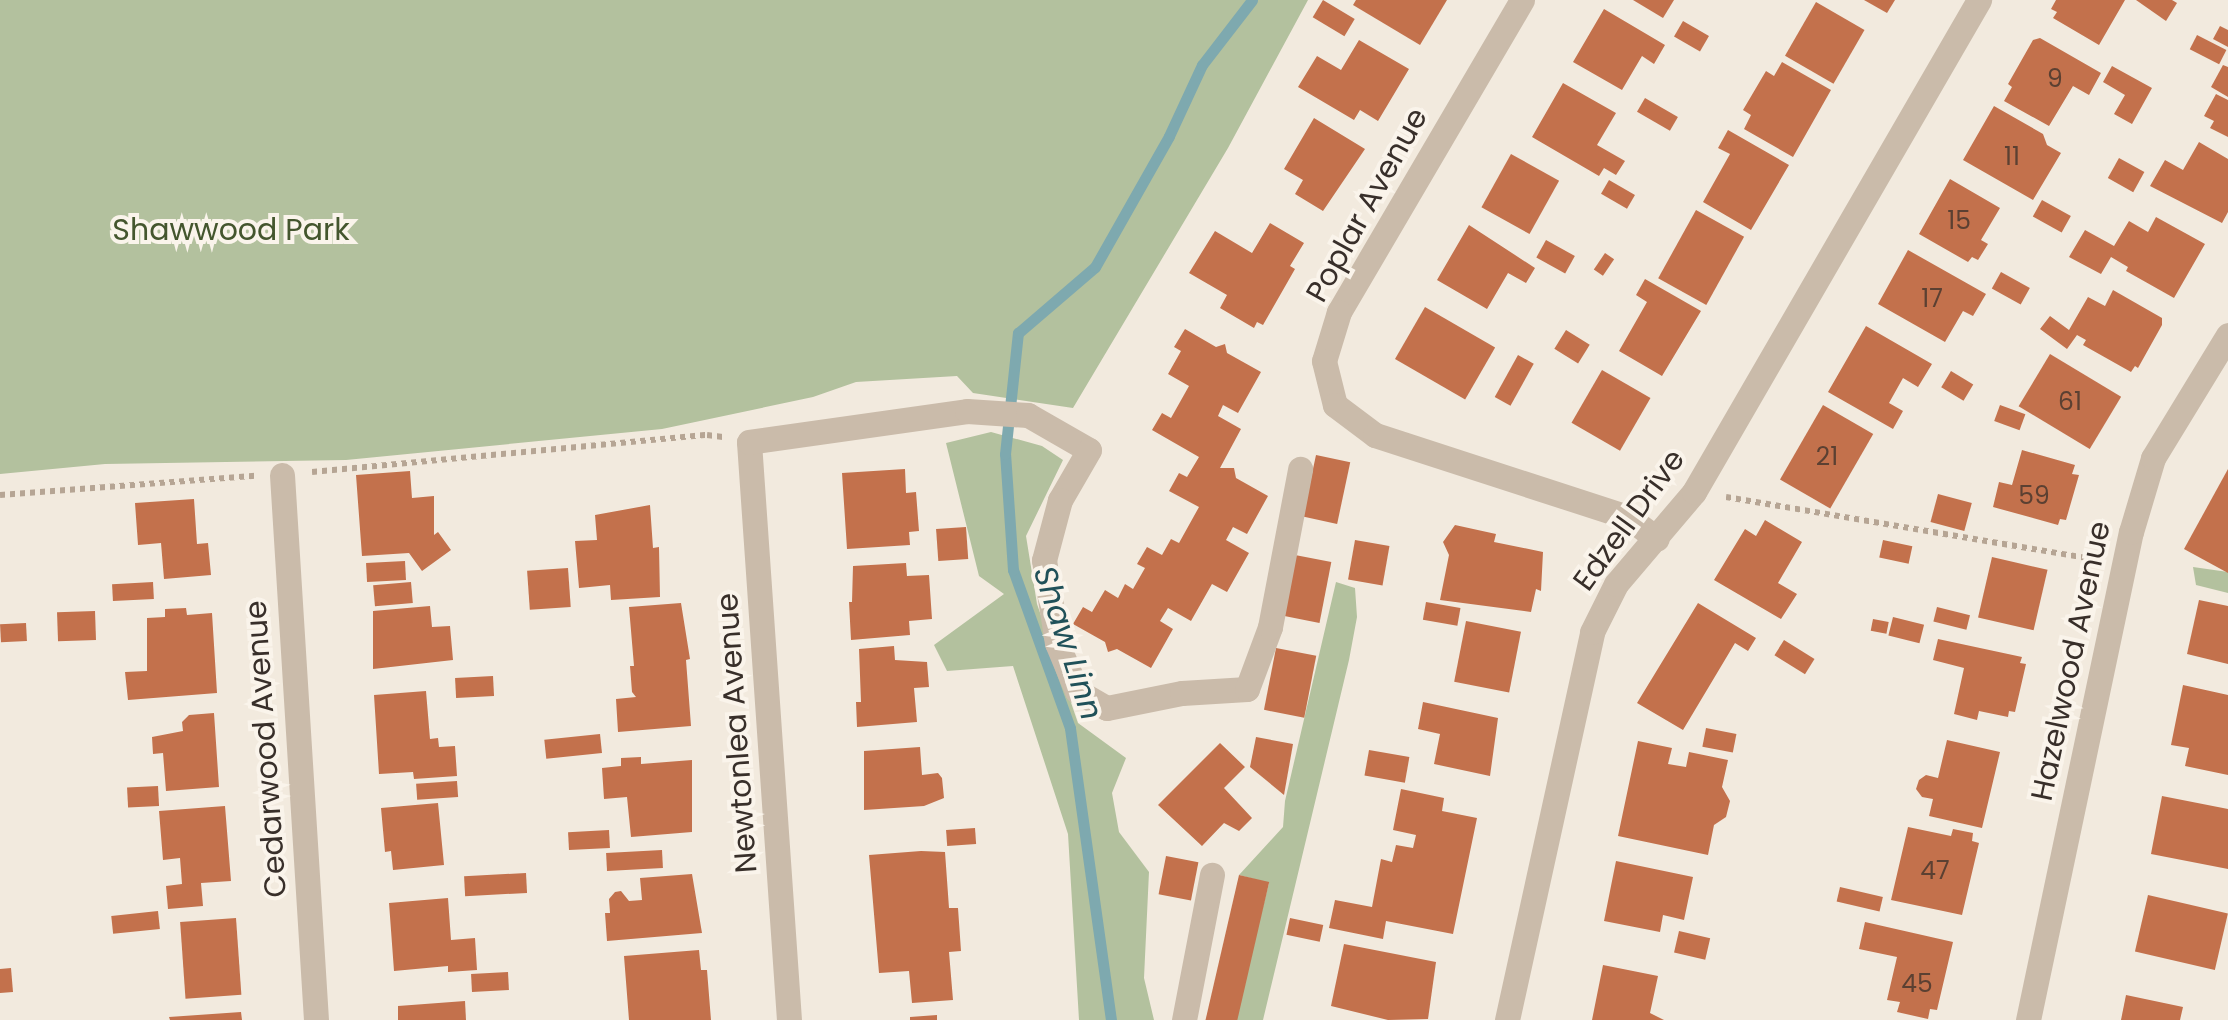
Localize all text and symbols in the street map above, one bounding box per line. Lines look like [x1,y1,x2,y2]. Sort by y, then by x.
house number: 9 [2047,64,2063,94]
street label: Poplar Avenue [1299,102,1435,308]
house number: 11 [2004,142,2020,172]
house number: 15 [1947,206,1971,236]
park label: Shawwood Park [112,212,350,248]
house number: 17 [1921,284,1943,314]
house number: 61 [2058,387,2082,417]
street label: Edzell Drive [1566,442,1692,598]
house number: 21 [1816,442,1838,472]
house number: 59 [2018,481,2050,511]
street label: Hazelwood Avenue [2024,518,2118,804]
water label: Shaw Linn [1025,561,1111,725]
street label: Newtonlea Avenue [709,592,765,874]
street label: Cedarwood Avenue [238,599,294,899]
house number: 47 [1920,856,1950,886]
house number: 45 [1901,969,1933,999]

